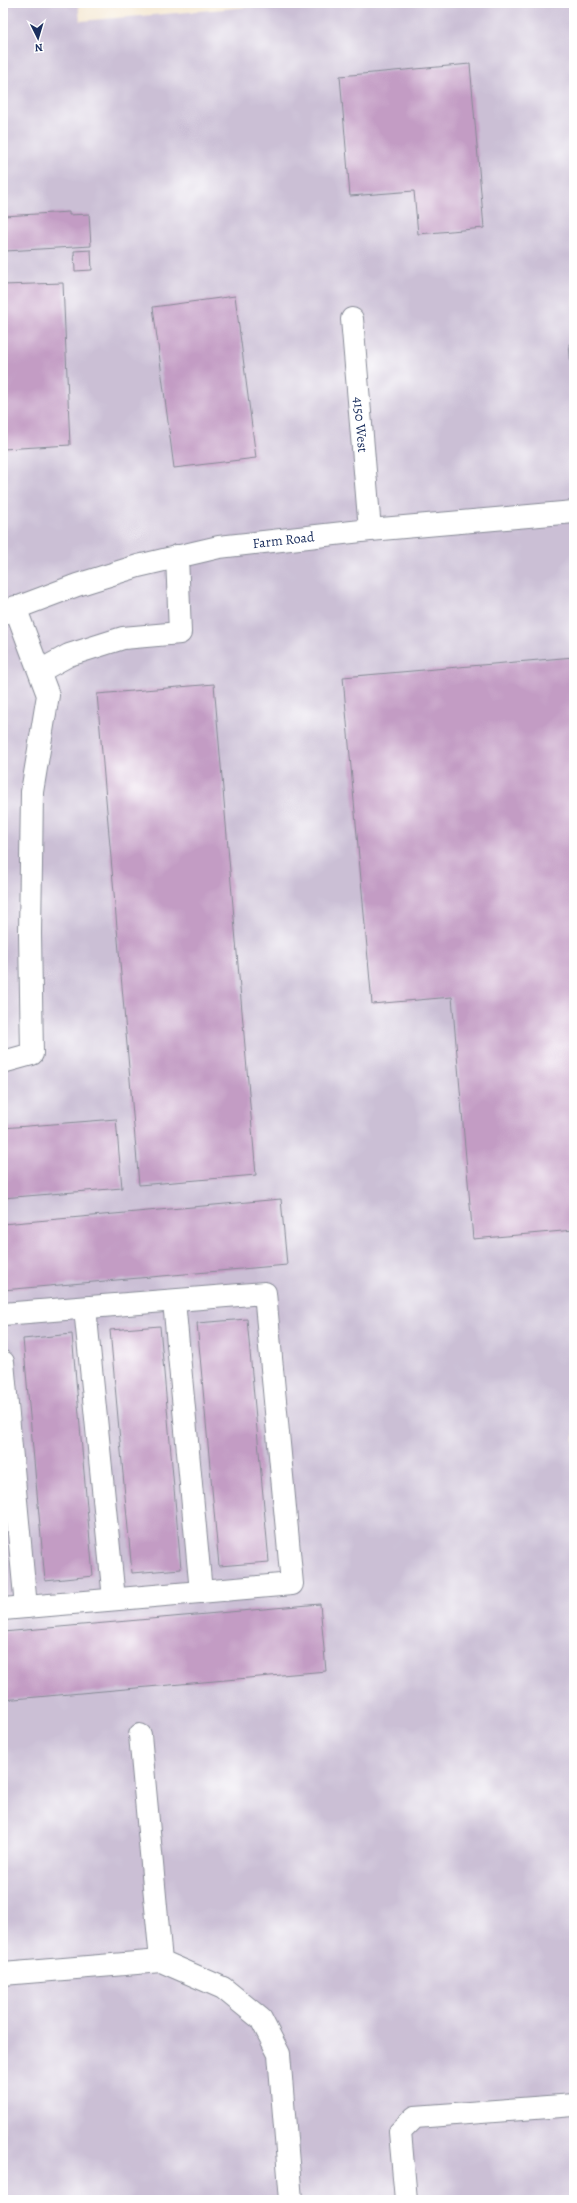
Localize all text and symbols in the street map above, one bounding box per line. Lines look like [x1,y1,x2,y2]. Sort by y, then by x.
north arrow [18,18,58,58]
text: N [34,40,43,55]
street label: 4150 West [349,396,372,454]
street label: Farm Road [252,527,316,553]

